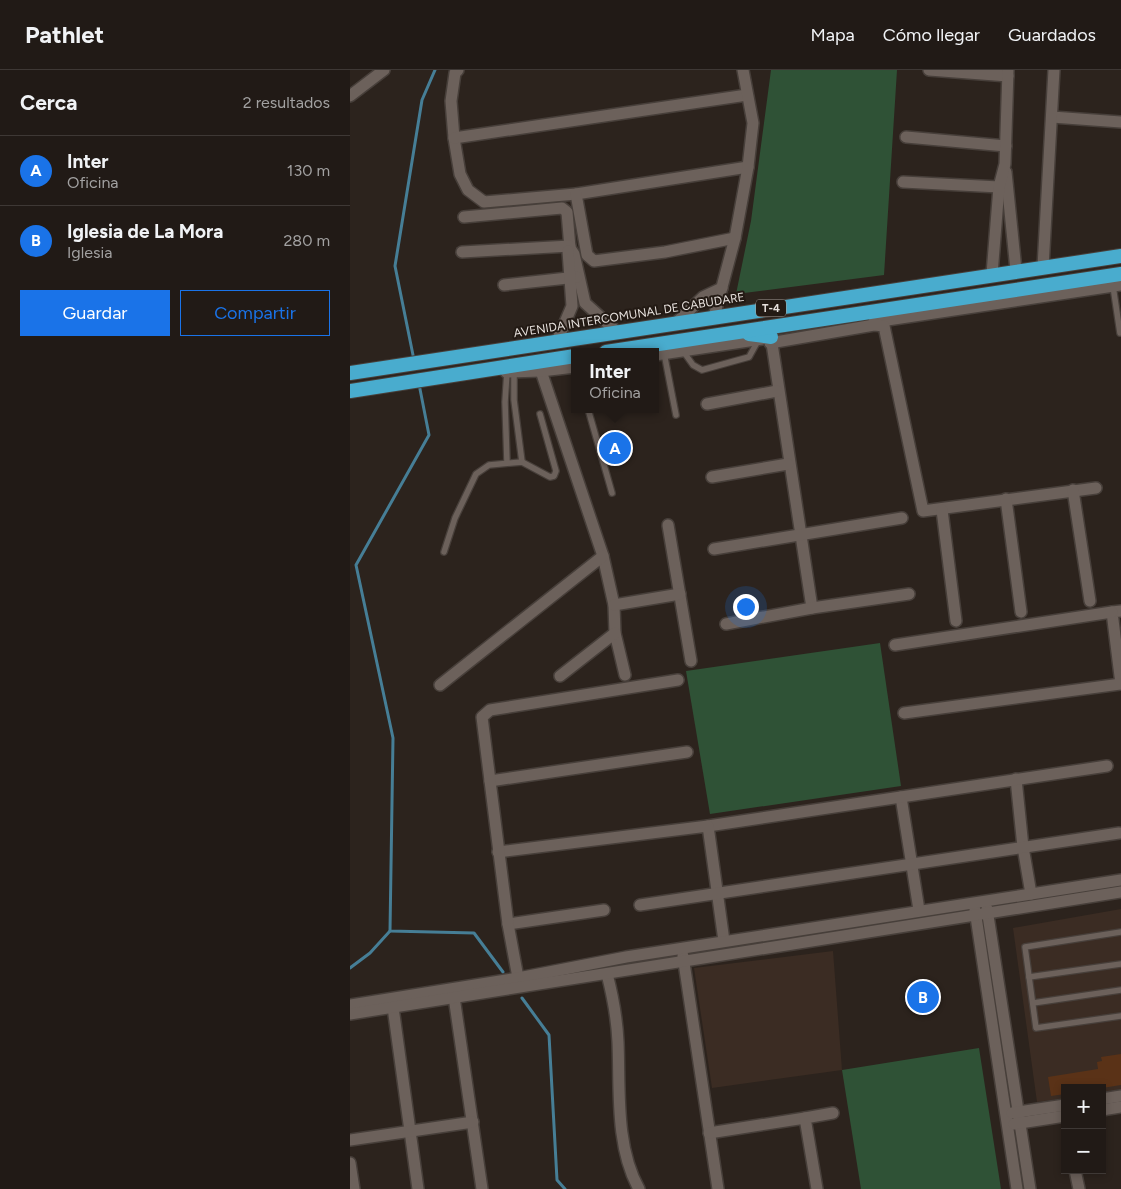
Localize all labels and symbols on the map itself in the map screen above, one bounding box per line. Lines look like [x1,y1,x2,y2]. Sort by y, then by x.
street label: AVENIDA INTERCOMUNAL DE CABUDARE [512,290,746,340]
road number: T-4 [756,300,786,317]
pin: A [599,429,631,467]
your location [733,594,759,620]
pin: B [907,978,939,1016]

